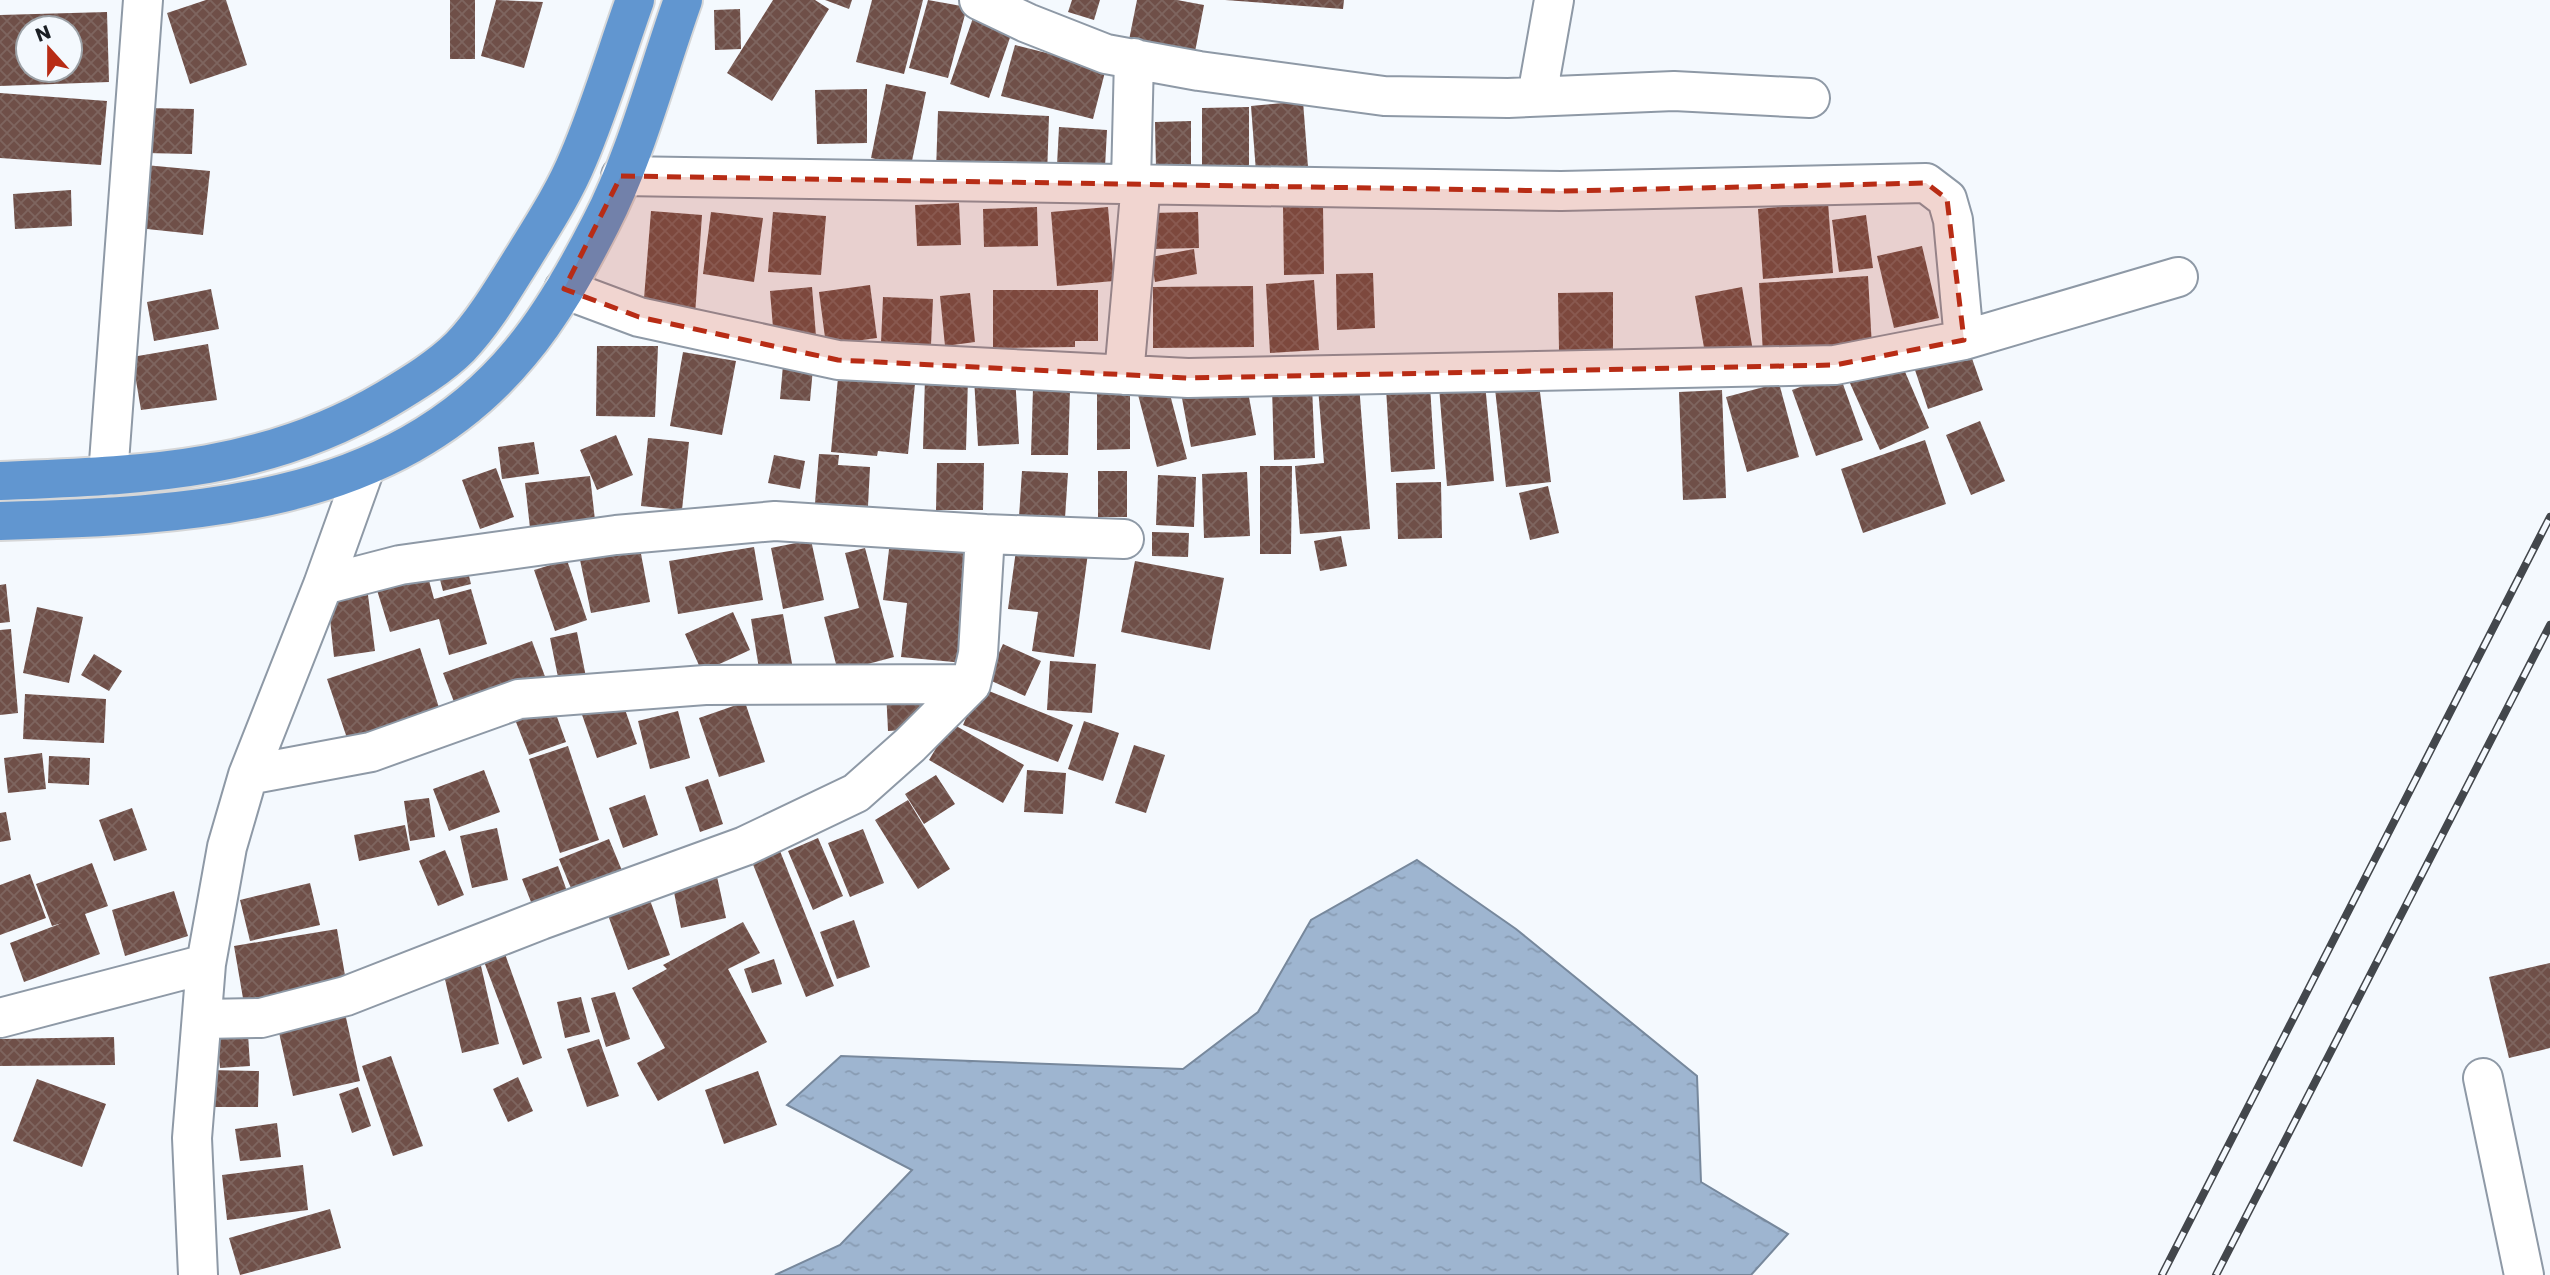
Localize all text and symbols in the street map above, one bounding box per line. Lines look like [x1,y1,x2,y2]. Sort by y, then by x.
north arrow [14,14,84,84]
text: N [32,18,55,49]

